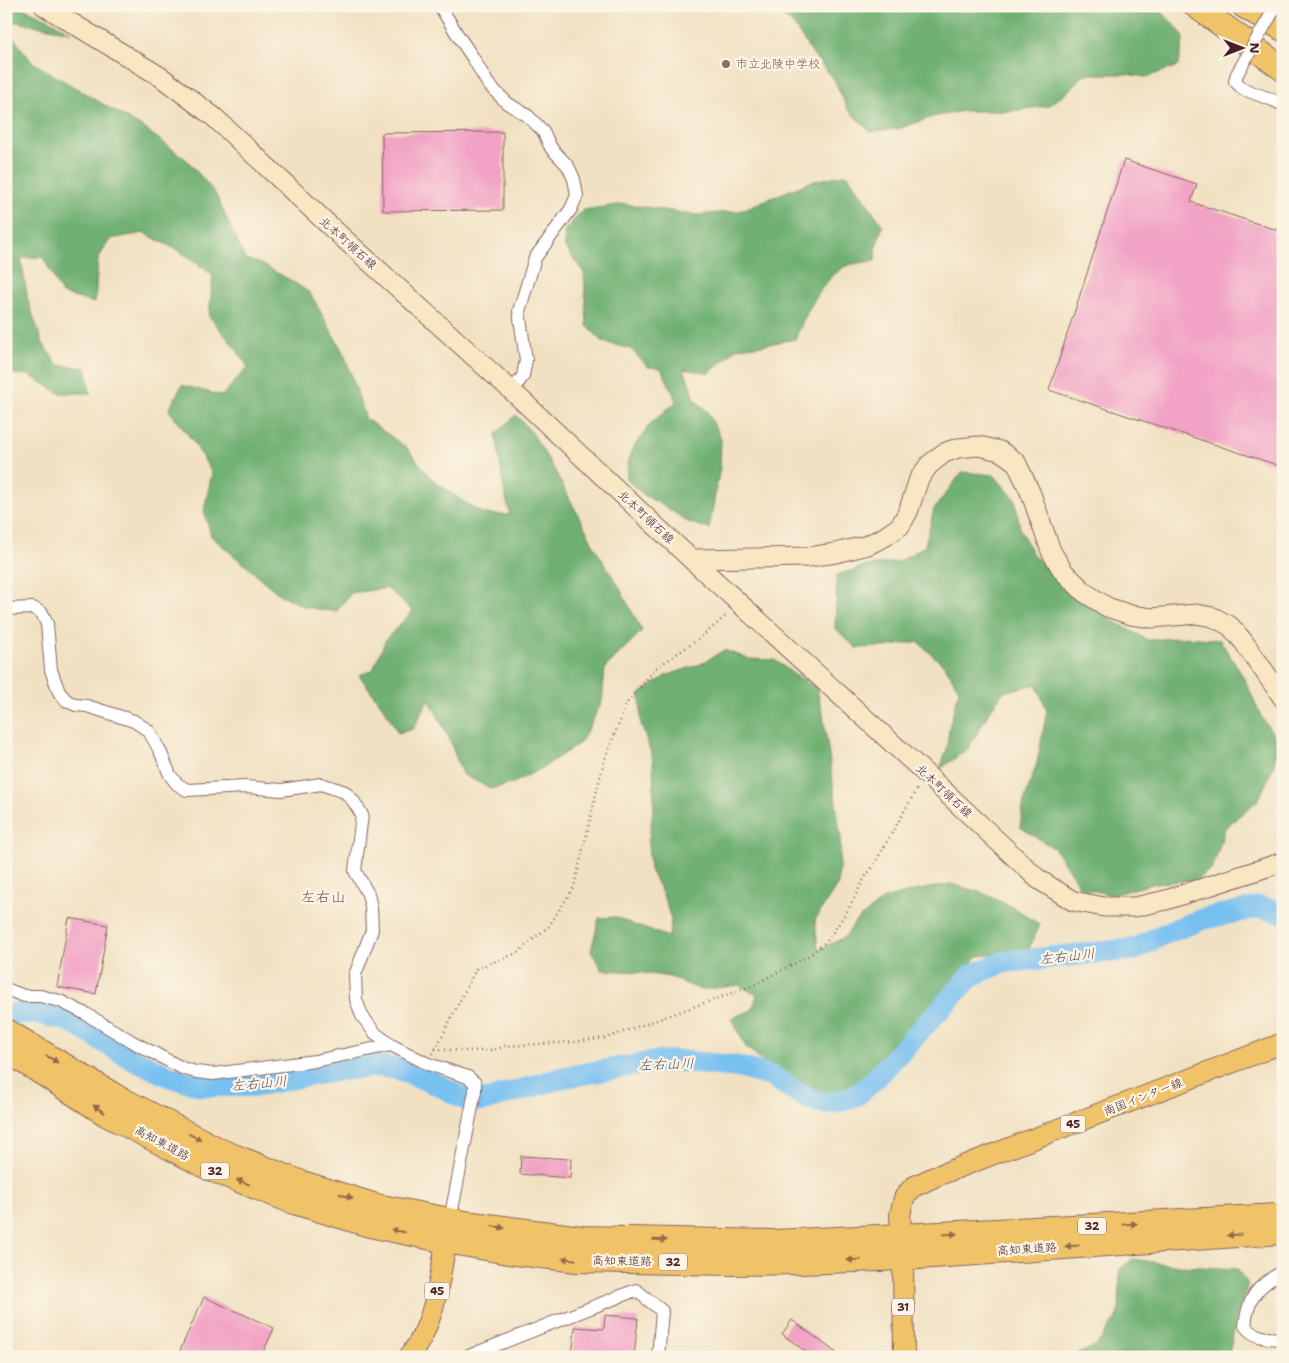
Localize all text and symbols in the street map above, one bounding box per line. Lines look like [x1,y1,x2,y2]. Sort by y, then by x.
north arrow [1216,22,1266,72]
text: N [1246,42,1264,54]
place label: 市立北陵中学校 [736,56,820,72]
marker: 市立北陵中学校 [720,58,732,70]
street label: 北本町領石線 [316,213,380,273]
street label: 北本町領石線 [614,487,678,547]
street label: 北本町領石線 [912,761,976,821]
district label: 左右山 [300,887,346,907]
water label: 左右山川 [1038,944,1096,968]
one-way arrow [46,1054,59,1063]
water label: 左右山川 [638,1054,694,1074]
water label: 左右山川 [230,1072,288,1094]
street label: 南国インター線 [1101,1075,1185,1119]
one-way arrow [92,1104,105,1113]
road number: 45 [1060,1116,1086,1132]
street label: 高知東道路 [132,1122,192,1164]
one-way arrow [187,1133,202,1141]
road number: 32 [201,1162,229,1180]
one-way arrow [235,1178,250,1186]
one-way arrow [338,1193,353,1201]
road number: 32 [1078,1218,1106,1234]
one-way arrow [1122,1219,1138,1227]
one-way arrow [490,1224,506,1232]
one-way arrow [390,1227,405,1235]
one-way arrow [942,1229,958,1237]
one-way arrow [1226,1232,1242,1240]
one-way arrow [652,1236,668,1244]
street label: 高知東道路 [997,1239,1057,1259]
one-way arrow [1064,1242,1080,1250]
street label: 高知東道路 [592,1252,652,1270]
road number: 32 [659,1254,687,1270]
one-way arrow [561,1255,577,1263]
one-way arrow [846,1256,862,1264]
road number: 45 [424,1282,450,1300]
road number: 31 [892,1298,914,1315]

